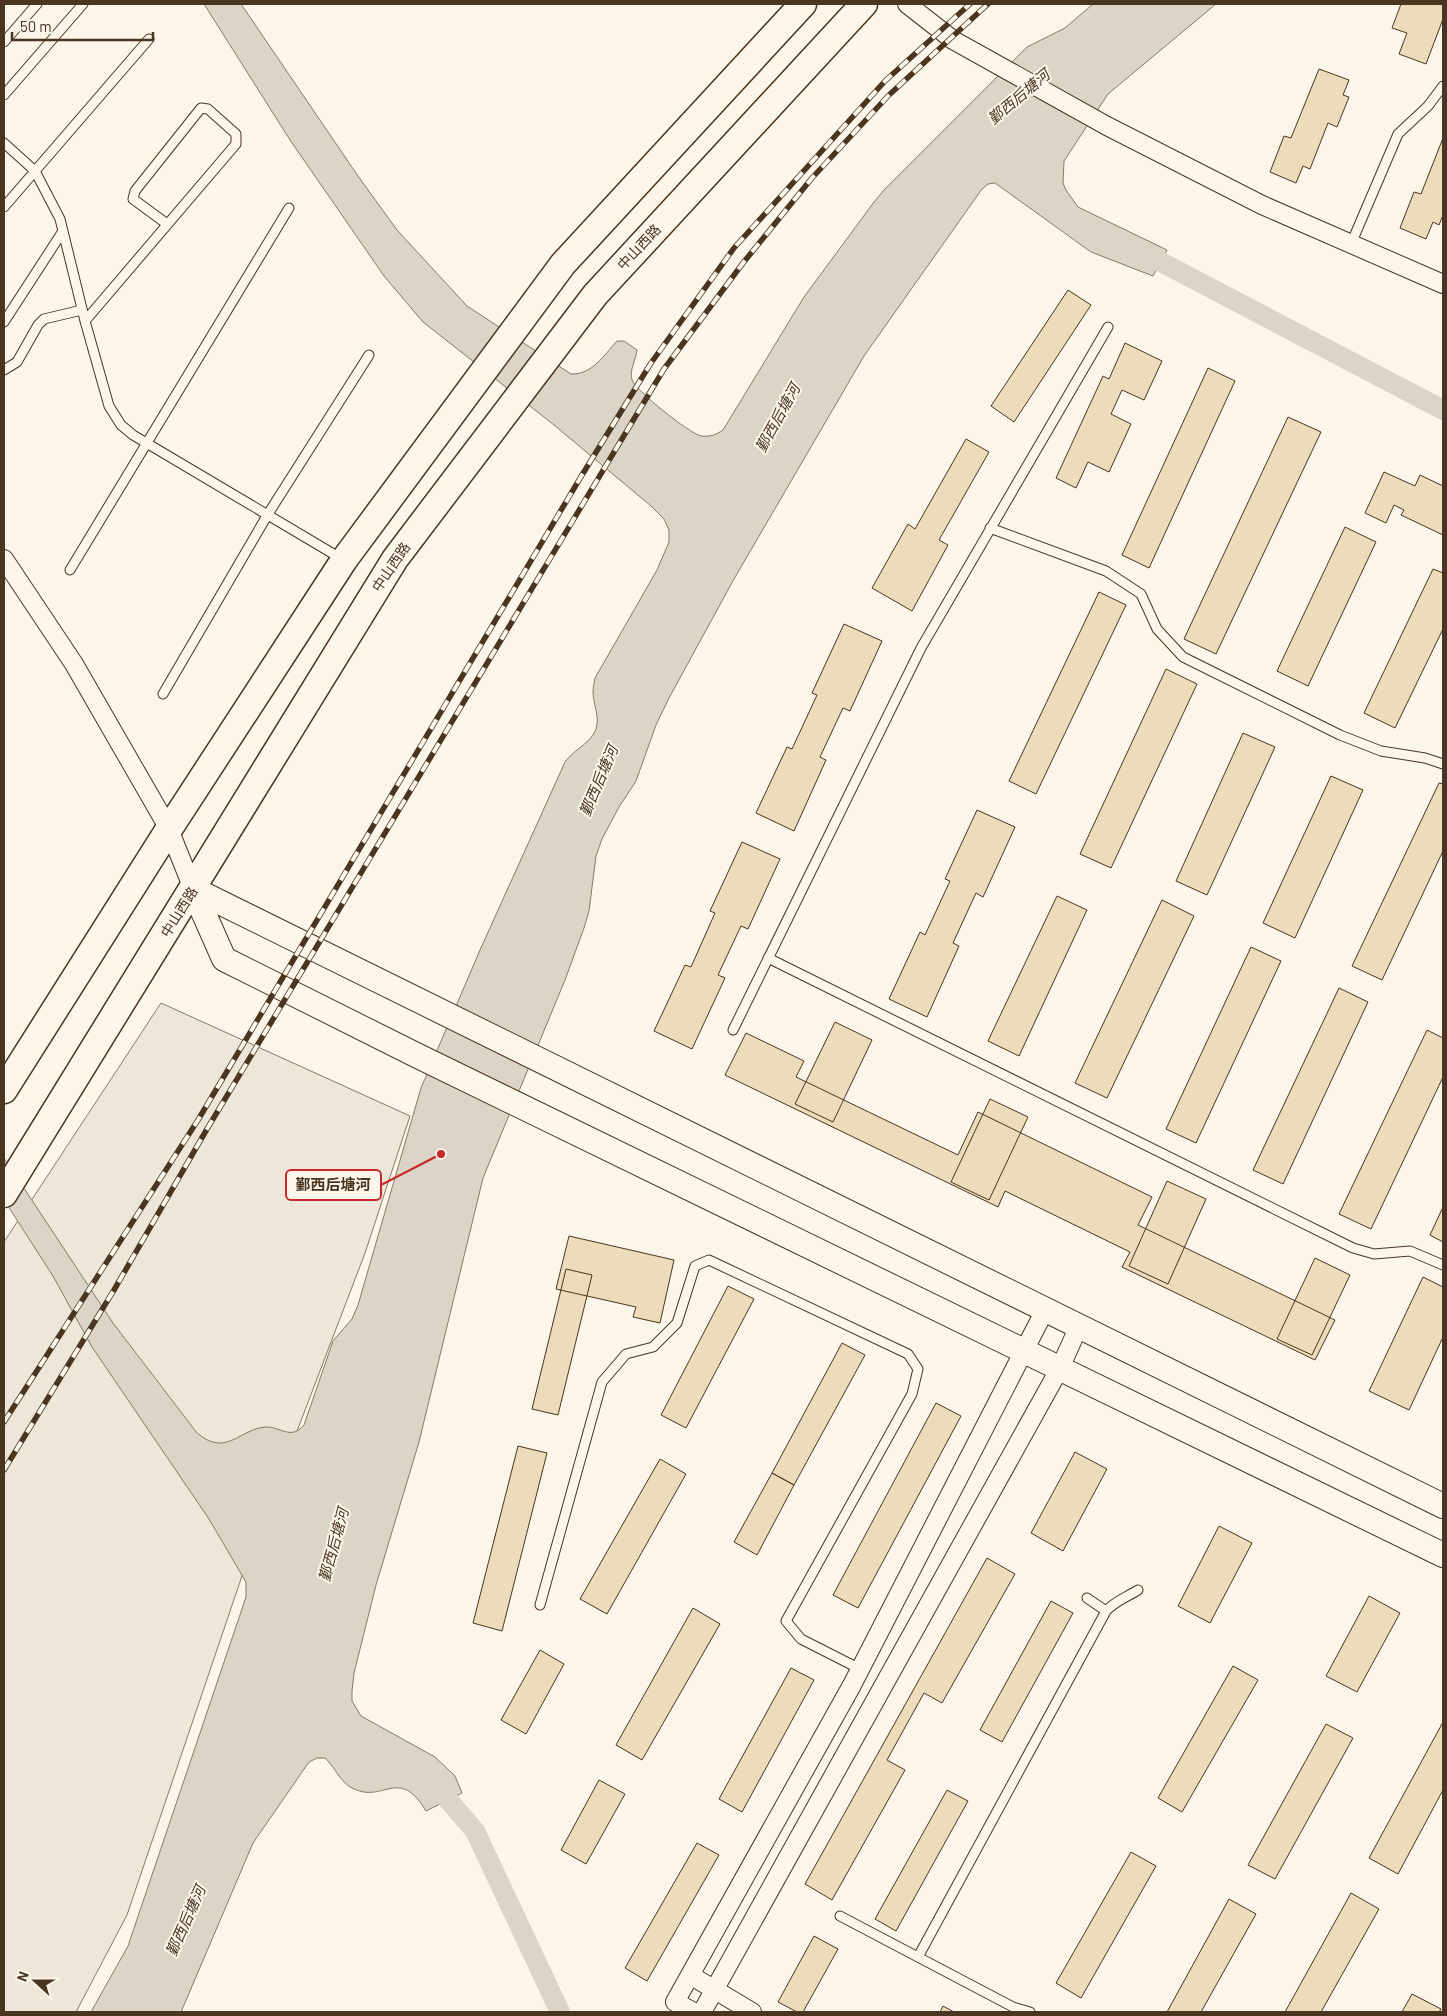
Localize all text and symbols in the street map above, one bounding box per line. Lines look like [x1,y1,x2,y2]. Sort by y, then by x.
scale bar [12,10,154,42]
text: 50 m [20,17,52,35]
water label: 鄞西后塘河 [984,63,1055,127]
street label: 中山西路 [613,220,664,273]
water label: 鄞西后塘河 [751,378,805,455]
street label: 中山西路 [368,539,413,595]
water label: 鄞西后塘河 [575,740,622,819]
street label: 中山西路 [157,883,201,940]
callout: 鄞西后塘河 [286,1170,381,1200]
text: 鄞西后塘河 [295,1175,371,1193]
water label: 鄞西后塘河 [315,1503,352,1583]
water label: 鄞西后塘河 [162,1880,210,1959]
north arrow [10,1956,60,2006]
text: N [13,1969,32,1984]

